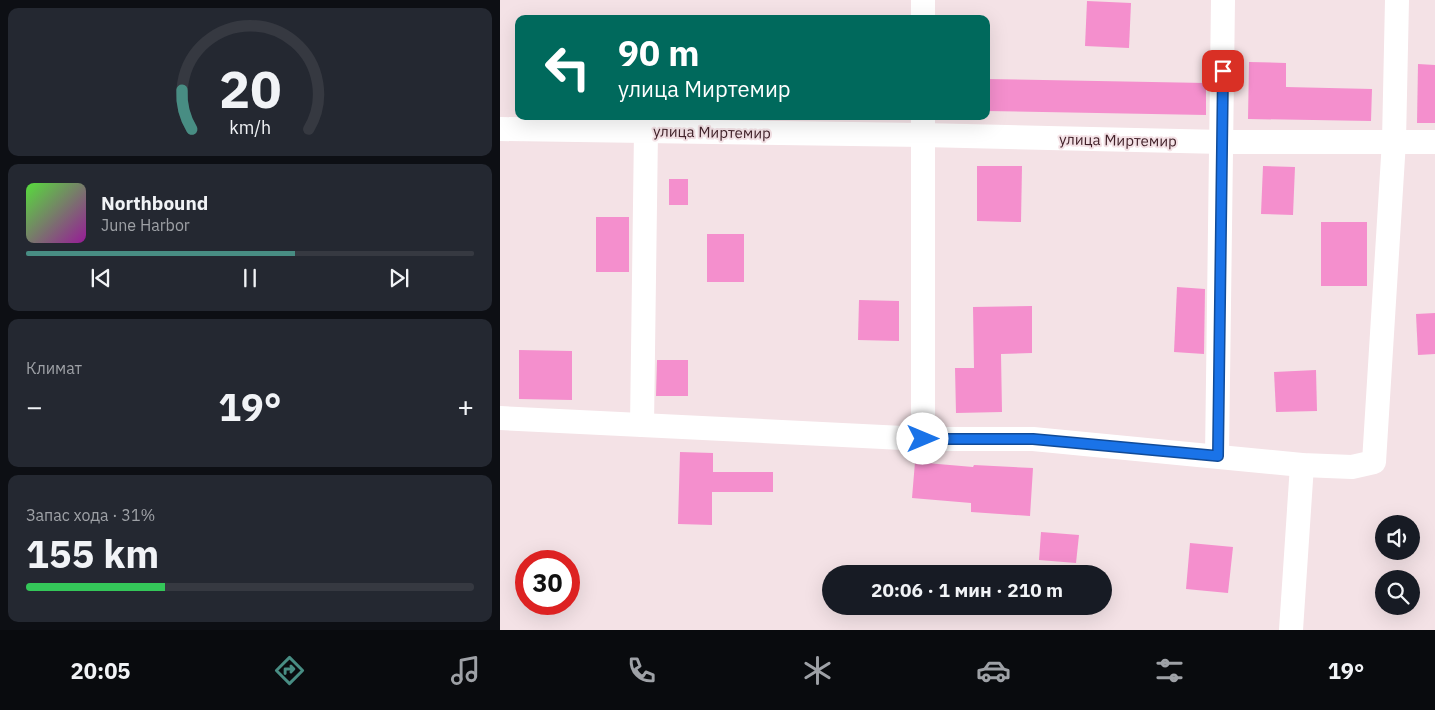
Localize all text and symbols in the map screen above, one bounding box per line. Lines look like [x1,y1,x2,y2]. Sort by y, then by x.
text: 90 m [618,30,700,76]
icon: left [535,35,600,100]
pin [1202,50,1244,92]
text: 20 [219,55,281,122]
icon: arrive [1209,57,1237,85]
text: улица Миртемир [618,74,791,103]
text: km/h [229,116,271,139]
street label: улица Миртемир [653,121,771,143]
street label: улица Миртемир [1059,129,1177,151]
text: Northbound [101,191,208,215]
text: June Harbor [101,215,190,235]
icon: previous [87,264,115,292]
icon: pause [236,264,264,292]
icon: next [385,264,413,292]
text: Климат [26,358,82,378]
text: 19° [218,382,282,431]
text: − [26,388,43,425]
text: + [457,388,474,425]
position arrow [896,412,948,464]
text: Запас хода · 31% [26,505,155,525]
map controls [1375,515,1420,615]
button: sound [1375,515,1420,560]
text: 155 km [26,529,159,578]
speed limit sign: 30 [515,550,580,615]
button: search [1375,570,1420,615]
text: 20:06 · 1 мин · 210 m [871,578,1063,602]
icon: directions [272,653,307,688]
icon: music [448,653,483,688]
icon: phone [624,653,659,688]
icon: climate [800,653,835,688]
icon: car [976,653,1011,688]
icon: filters [1152,653,1187,688]
text: 20:05 [71,656,131,685]
text: 19° [1328,656,1364,685]

